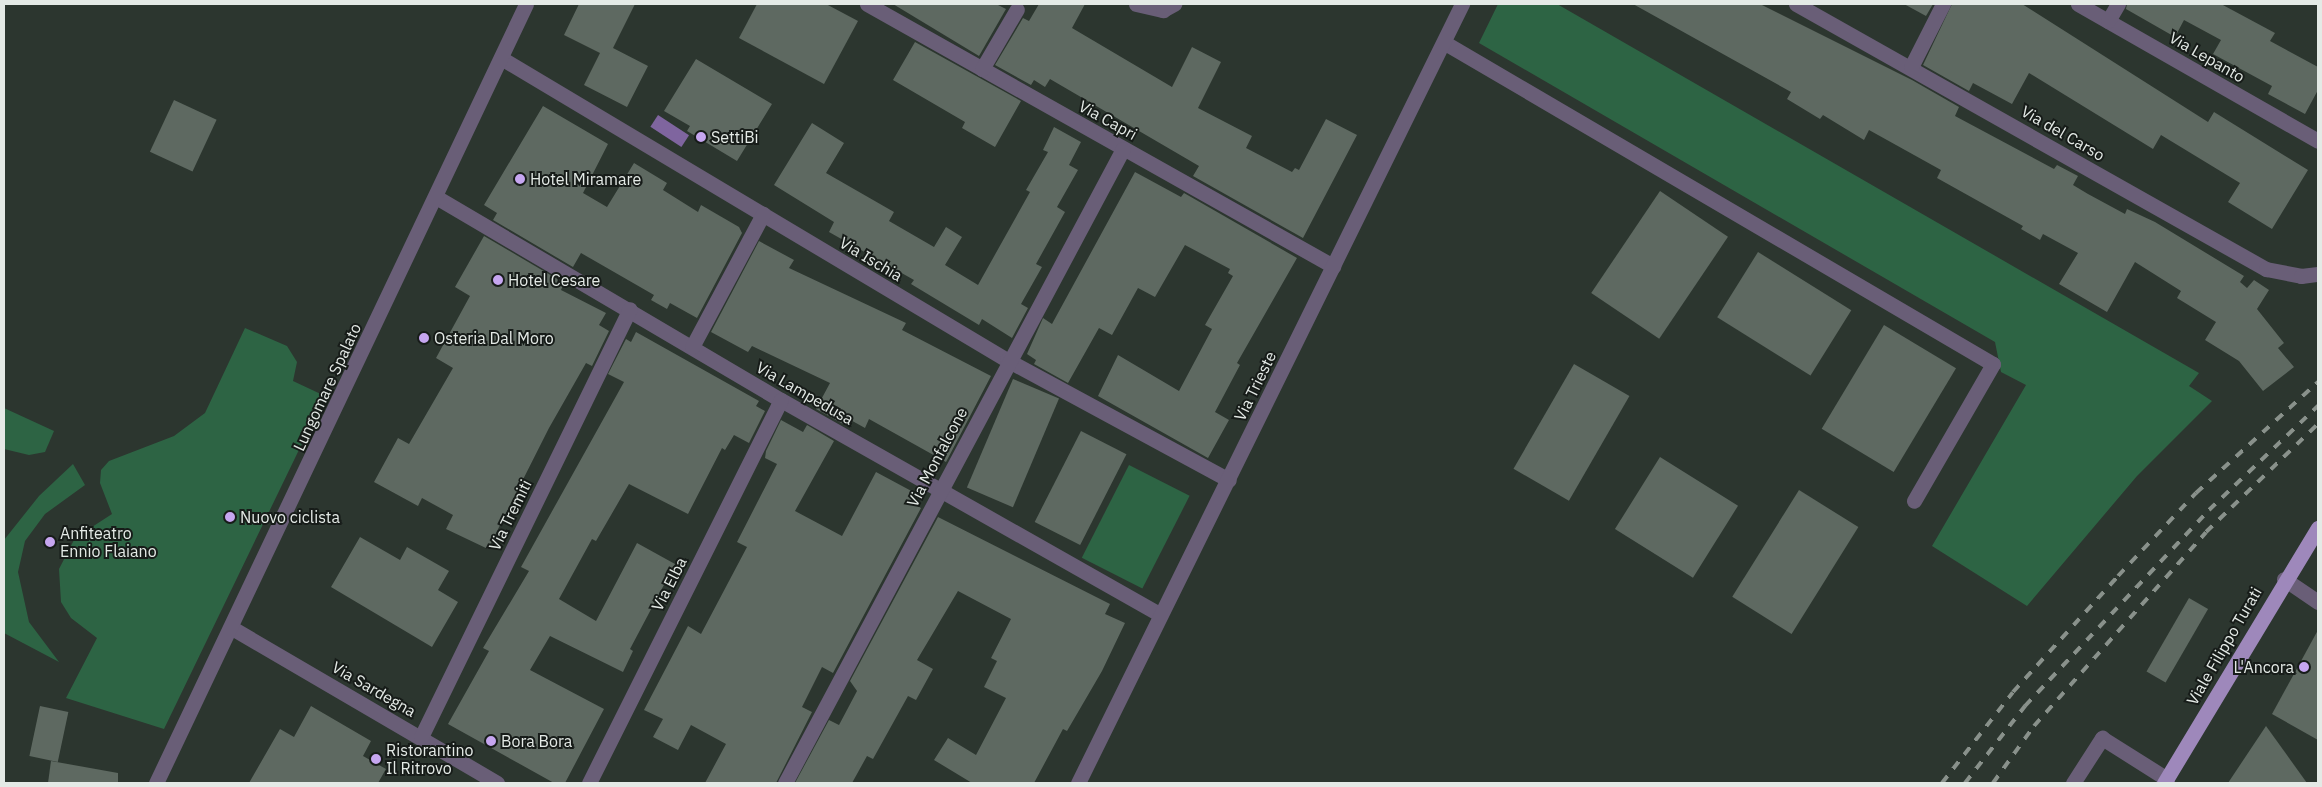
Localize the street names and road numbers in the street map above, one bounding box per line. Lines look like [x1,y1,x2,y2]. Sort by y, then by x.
street label: Via Lepanto [2166,28,2248,86]
street label: Via Capri [1075,96,1141,144]
street label: Via del Carso [2018,101,2108,165]
street label: Via Ischia [836,233,906,285]
street label: Lungomare Spalato [289,320,365,454]
street label: Via Trieste [1230,348,1280,424]
street label: Via Lampedusa [753,357,857,429]
street label: Via Monfalcone [903,404,971,510]
street label: Via Tremiti [485,476,535,554]
street label: Via Elba [647,554,691,614]
street label: Viale Filippo Turati [2182,584,2266,708]
street label: Via Sardegna [329,657,419,721]

